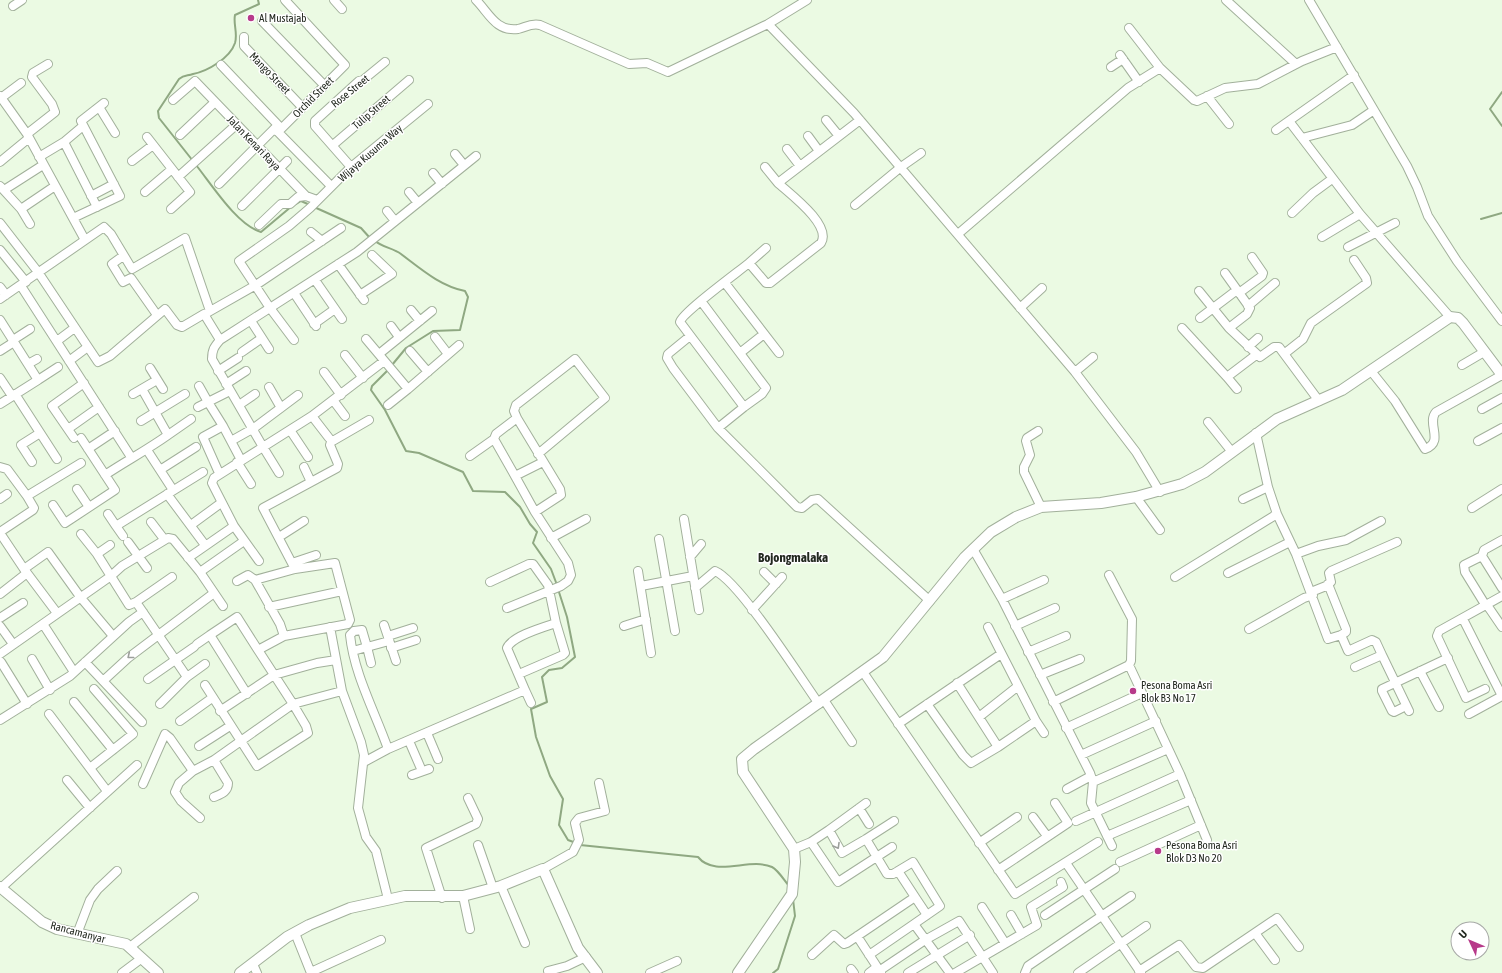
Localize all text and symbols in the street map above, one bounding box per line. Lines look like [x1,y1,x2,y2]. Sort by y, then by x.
place label: Al Mustajab [259,12,307,24]
marker: Al Mustajab [246,13,256,23]
street label: Mango Street [247,50,293,96]
street label: Rose Street [329,72,371,110]
street label: Orchid Street [290,74,336,120]
street label: Tulip Street [350,92,392,132]
street label: Jalan Kenari Raya [225,113,283,173]
street label: Wijaya Kusuma Way [336,122,405,184]
district label: Bojongmalaka [758,550,828,565]
one-way arrow [127,652,135,659]
place label: Pesona Boma Asri Blok B3 No 17 [1141,679,1212,704]
marker: Pesona Boma Asri Blok B3 No 17 [1128,686,1138,696]
place label: Pesona Boma Asri Blok D3 No 20 [1166,839,1237,864]
one-way arrow [833,842,840,849]
marker: Pesona Boma Asri Blok D3 No 20 [1153,846,1163,856]
street label: Rancamanyar [49,919,107,945]
north arrow [1450,921,1490,961]
text: U [1456,928,1469,941]

